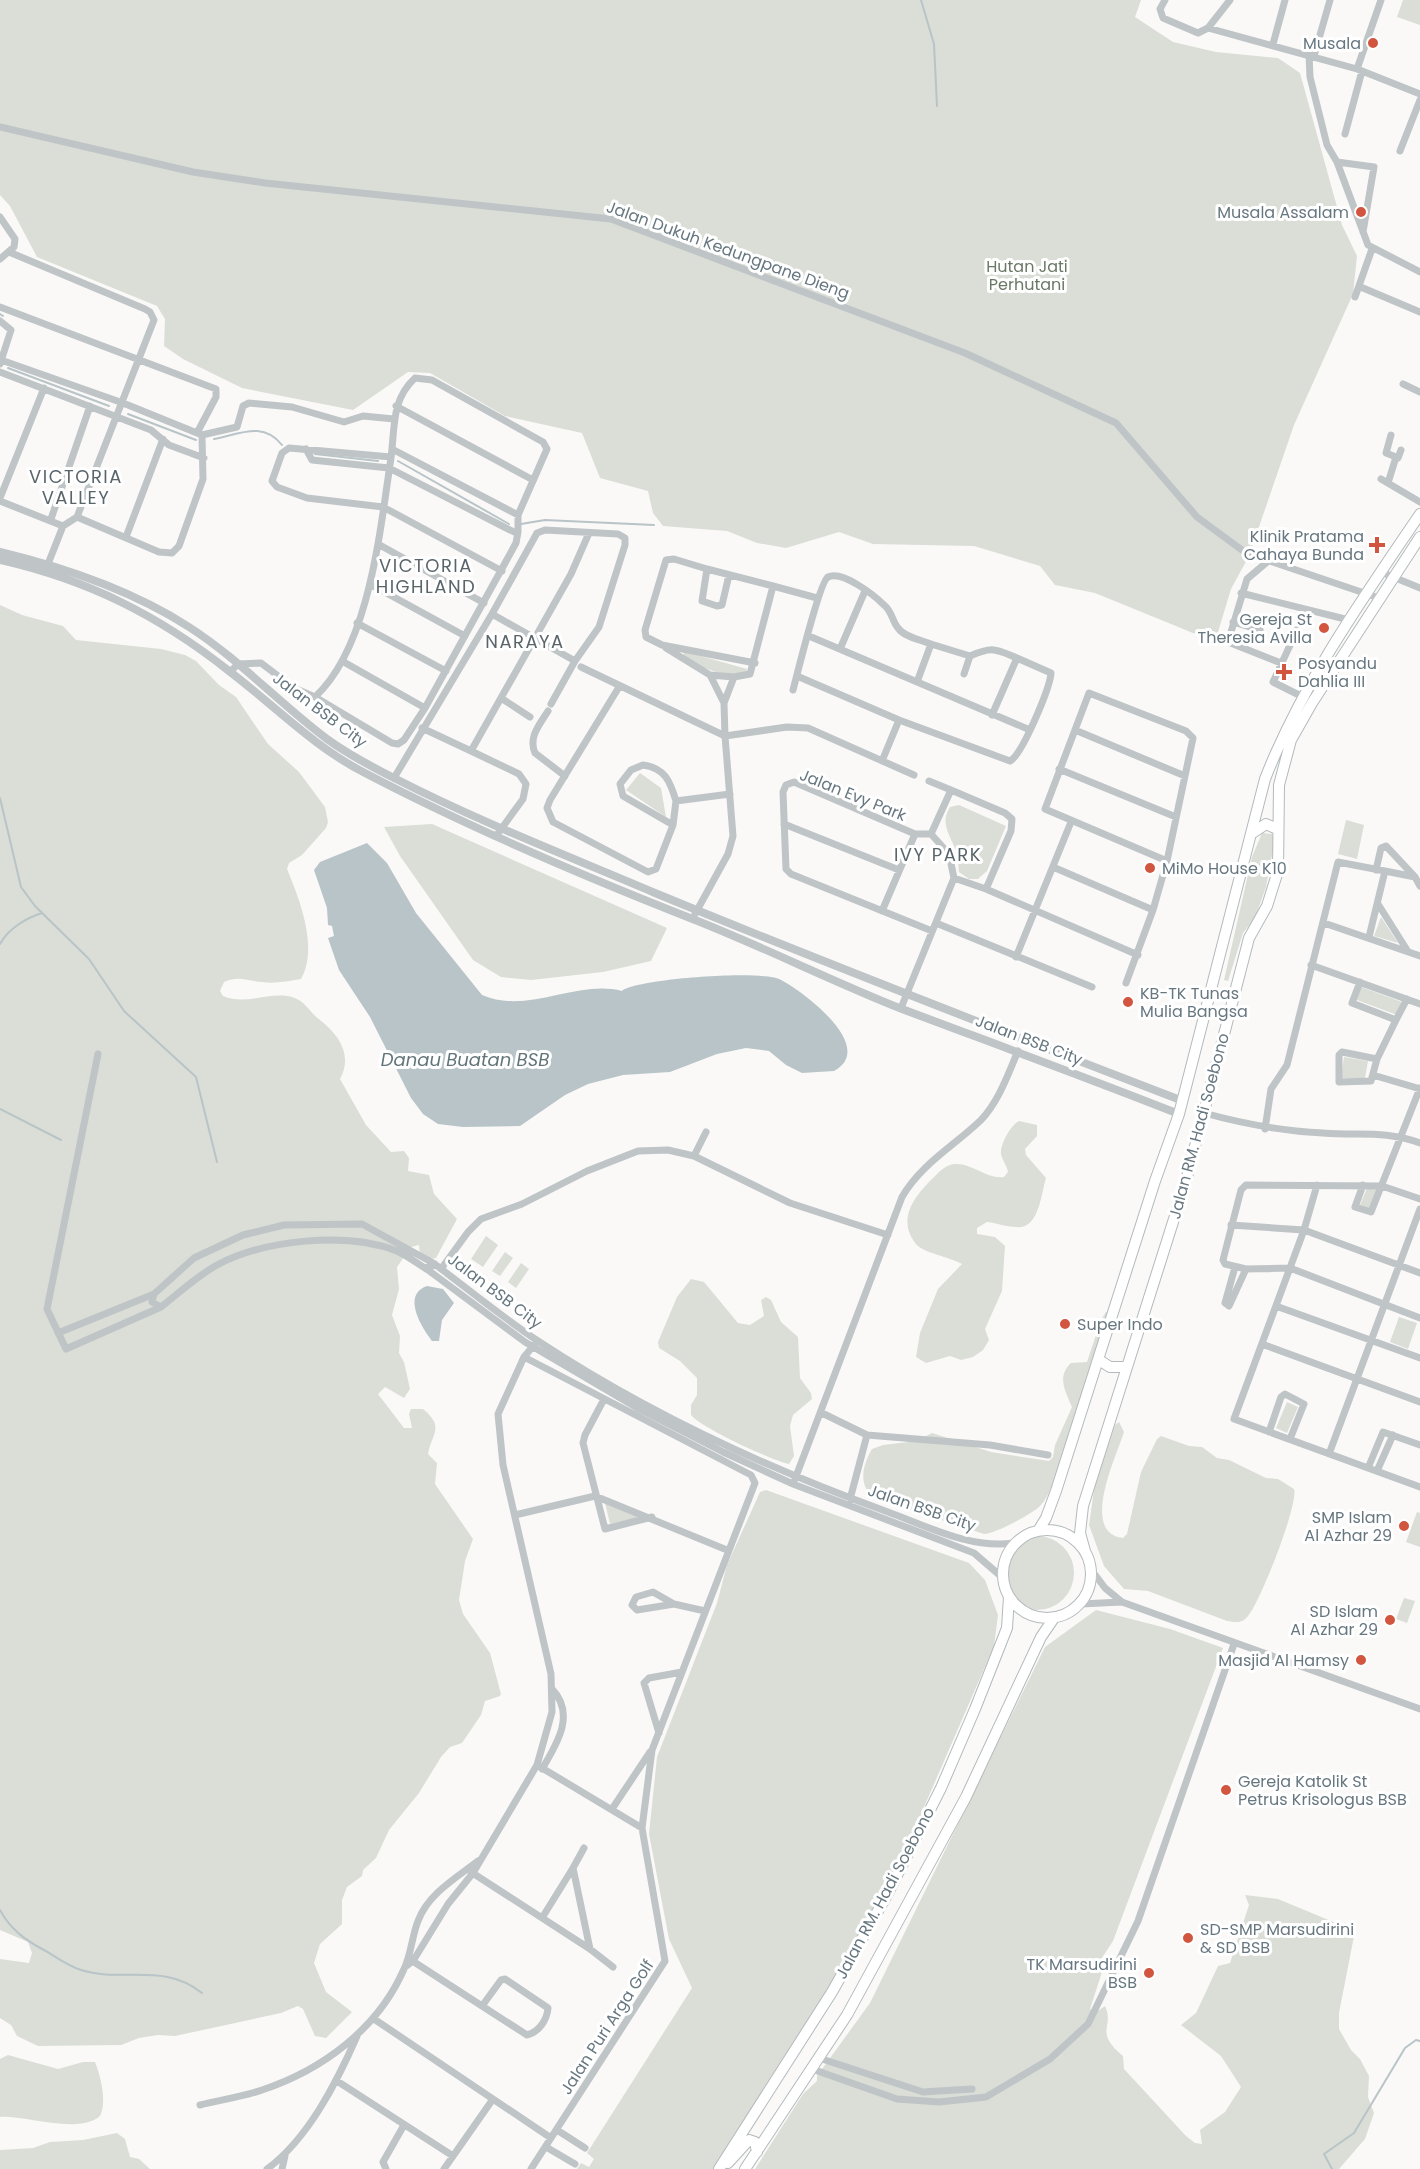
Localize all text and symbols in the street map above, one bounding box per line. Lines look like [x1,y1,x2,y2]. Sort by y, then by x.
place label: Musala [1303,32,1361,55]
marker: Musala [1366,36,1380,50]
street label: Jalan Dukuh Kedungpane Dieng [603,195,853,305]
place label: Musala Assalam [1217,201,1349,224]
marker: Musala Assalam [1354,205,1368,219]
park label: Hutan Jati Perhutani [986,255,1068,296]
district label: VICTORIA VALLEY [29,464,123,510]
place label: Klinik Pratama Cahaya Bunda [1244,525,1364,566]
marker: Klinik Pratama Cahaya Bunda [1368,536,1386,554]
district label: VICTORIA HIGHLAND [376,553,476,599]
place label: Gereja St Theresia Avilla [1198,608,1312,649]
marker: Gereja St Theresia Avilla [1317,621,1331,635]
district label: NARAYA [485,629,565,654]
place label: Posyandu Dahlia III [1298,652,1377,693]
marker: Posyandu Dahlia III [1275,663,1293,681]
street label: Jalan BSB City [268,667,372,753]
street label: Jalan Evy Park [796,763,911,827]
district label: IVY PARK [894,842,982,867]
place label: MiMo House K10 [1162,857,1287,880]
marker: MiMo House K10 [1143,861,1157,875]
place label: KB-TK Tunas Mulia Bangsa [1140,982,1248,1023]
marker: KB-TK Tunas Mulia Bangsa [1121,995,1135,1009]
street label: Jalan BSB City [972,1009,1086,1071]
street label: Jalan RM. Hadi Soebono [1163,1030,1235,1222]
water label: Danau Buatan BSB [381,1047,549,1072]
street label: Jalan BSB City [443,1248,547,1334]
place label: Super Indo [1077,1313,1163,1336]
marker: Super Indo [1058,1317,1072,1331]
street label: Jalan BSB City [865,1479,979,1537]
place label: SMP Islam Al Azhar 29 [1304,1506,1392,1547]
marker: SMP Islam Al Azhar 29 [1397,1519,1411,1533]
place label: SD Islam Al Azhar 29 [1290,1600,1378,1641]
marker: SD Islam Al Azhar 29 [1383,1613,1397,1627]
place label: Masjid Al Hamsy [1218,1649,1349,1672]
marker: Masjid Al Hamsy [1354,1653,1368,1667]
place label: Gereja Katolik St Petrus Krisologus BSB [1238,1770,1407,1811]
marker: Gereja Katolik St Petrus Krisologus BSB [1219,1783,1233,1797]
street label: Jalan RM. Hadi Soebono [830,1803,940,1983]
place label: SD-SMP Marsudirini & SD BSB [1200,1918,1354,1959]
marker: SD-SMP Marsudirini & SD BSB [1181,1931,1195,1945]
place label: TK Marsudirini BSB [1027,1953,1137,1994]
street label: Jalan Puri Arga Golf [555,1955,659,2099]
marker: TK Marsudirini BSB [1142,1966,1156,1980]

